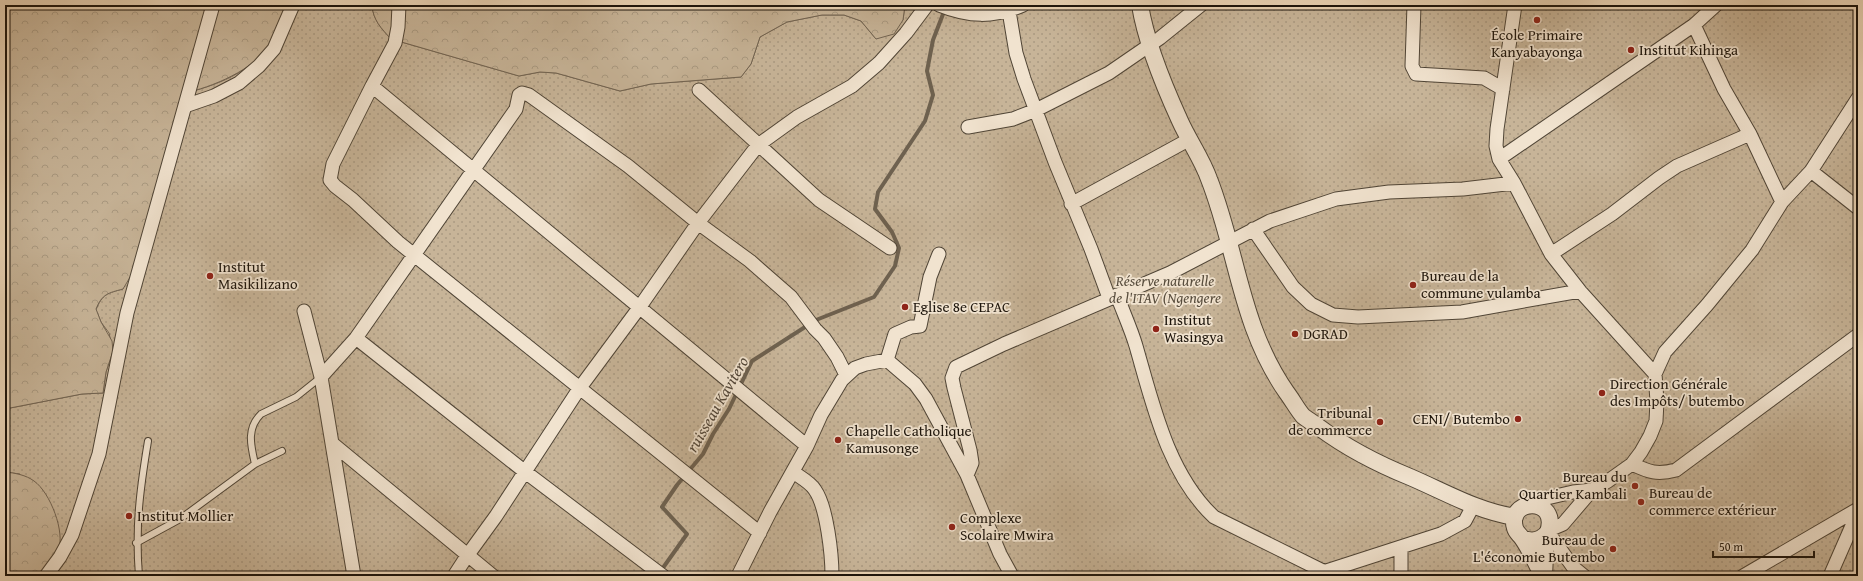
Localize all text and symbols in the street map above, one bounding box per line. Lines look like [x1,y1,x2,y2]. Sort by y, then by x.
marker: École Primaire Kanyabayonga [1532,15,1542,25]
place label: École Primaire Kanyabayonga [1491,24,1583,62]
place label: Institut Kihinga [1639,39,1738,60]
marker: Institut Kihinga [1626,45,1636,55]
place label: Institut Masikilizano [218,256,298,294]
place label: Bureau de la commune vulamba [1421,265,1541,303]
park label: Réserve naturelle de l'ITAV (Ngengere [1109,270,1221,308]
marker: Institut Masikilizano [205,271,215,281]
marker: Bureau de la commune vulamba [1408,280,1418,290]
place label: Eglise 8e CEPAC [913,296,1010,317]
marker: Eglise 8e CEPAC [900,302,910,312]
place label: Institut Wasingya [1164,309,1224,347]
place label: DGRAD [1303,323,1348,344]
marker: Institut Wasingya [1151,324,1161,334]
marker: DGRAD [1290,329,1300,339]
water label: ruisseau Kavitero [680,352,754,456]
place label: Direction Générale des Impôts/ butembo [1610,373,1745,411]
marker: Direction Générale des Impôts/ butembo [1597,388,1607,398]
place label: Tribunal de commerce [1288,402,1372,440]
place label: CENI/ Butembo [1413,408,1510,429]
marker: CENI/ Butembo [1513,414,1523,424]
marker: Tribunal de commerce [1375,417,1385,427]
place label: Chapelle Catholique Kamusonge [846,420,972,458]
marker: Chapelle Catholique Kamusonge [833,435,843,445]
place label: Bureau du Quartier Kambali [1519,466,1628,504]
marker: Bureau du Quartier Kambali [1630,481,1640,491]
place label: Bureau de commerce extérieur [1649,482,1776,520]
marker: Bureau de commerce extérieur [1636,497,1646,507]
place label: Institut Mollier [137,505,233,526]
place label: Complexe Scolaire Mwira [960,507,1054,545]
marker: Institut Mollier [124,511,134,521]
marker: Complexe Scolaire Mwira [947,522,957,532]
place label: Bureau de L'économie Butembo [1473,529,1605,567]
scale bar [1713,533,1814,559]
text: 50 m [1719,538,1743,555]
marker: Bureau de L'économie Butembo [1608,544,1618,554]

